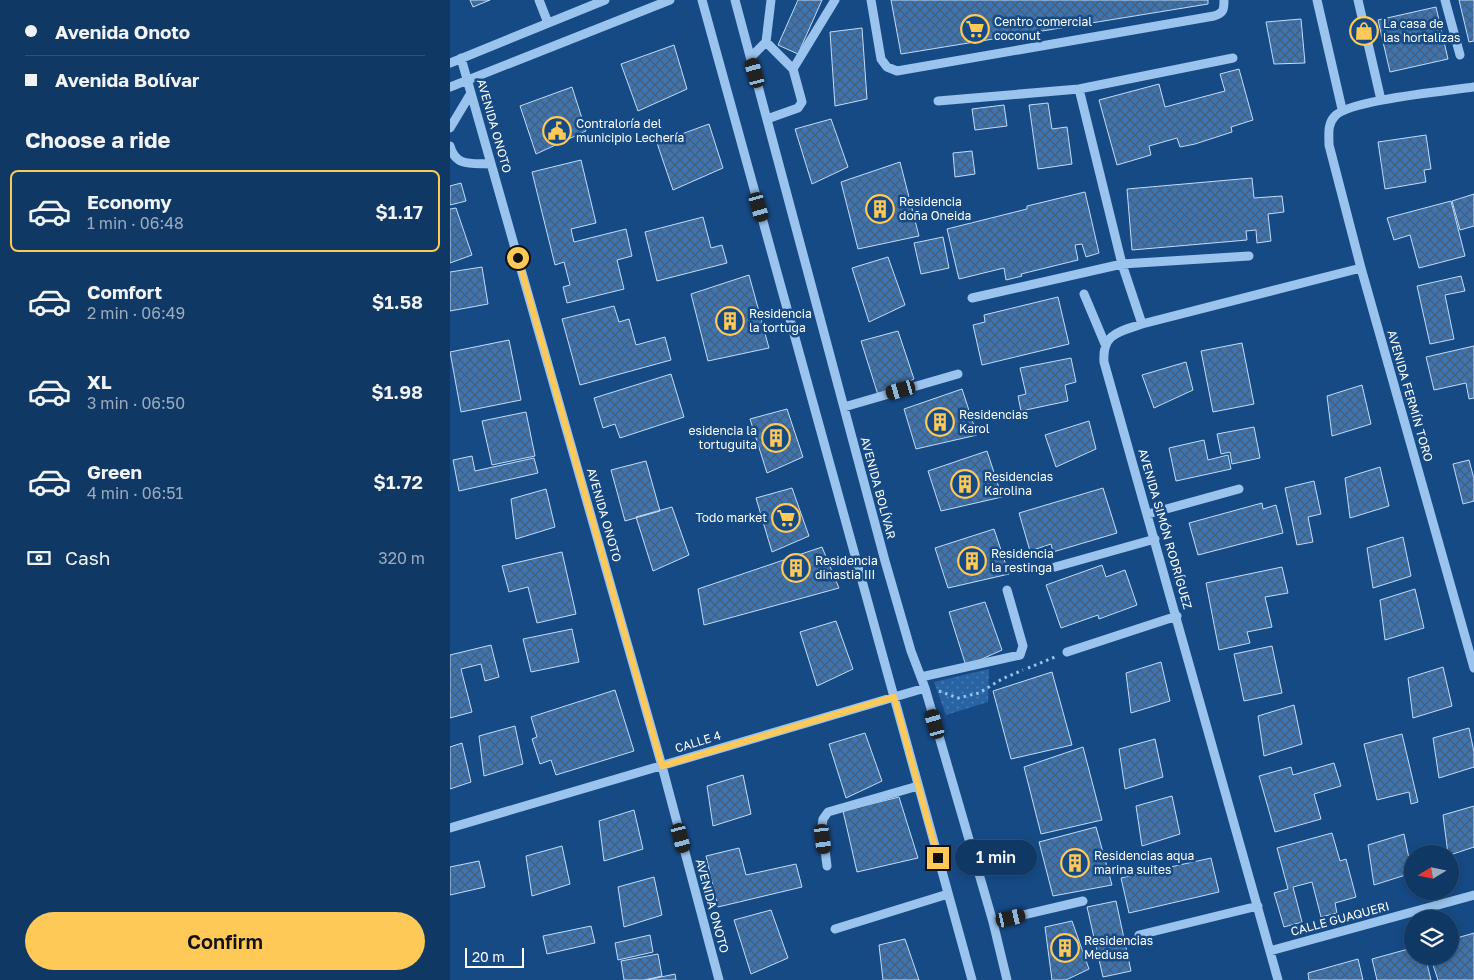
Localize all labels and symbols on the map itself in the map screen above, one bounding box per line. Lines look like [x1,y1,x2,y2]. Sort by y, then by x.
supermarket icon: Centro comercial coconut [960,14,990,44]
place label: Centro comercial coconut [994,14,1092,43]
shop icon: La casa de las hortalizas [1349,16,1379,46]
place label: La casa de las hortalizas [1383,16,1460,45]
car [743,57,766,89]
street label: AVENIDA ONOTO [474,77,515,175]
public building icon: Contraloría del municipio Lechería [542,116,572,146]
place label: Contraloría del municipio Lechería [576,116,684,145]
car [747,191,770,223]
building icon: Residencia doña Oneida [865,194,895,224]
place label: Residencia doña Oneida [899,194,971,223]
route start [507,247,529,269]
building icon: Residencia la tortuga [715,306,745,336]
place label: Residencia la tortuga [749,306,812,335]
street label: AVENIDA FERMÍN TORO [1384,328,1437,464]
car [884,379,917,401]
building icon: Residencias Karol [925,407,955,437]
place label: Residencias Karol [959,407,1028,436]
place label: esidencia la tortuguita [689,423,757,452]
building icon: esidencia la tortuguita [761,423,791,453]
street label: AVENIDA BOLÍVAR [858,435,899,541]
street label: AVENIDA SIMÓN RODRÍGUEZ [1135,447,1196,611]
street label: AVENIDA ONOTO [584,466,625,564]
building icon: Residencias Karolina [950,469,980,499]
place label: Residencias Karolina [984,469,1053,498]
supermarket icon: Todo market [771,503,801,533]
place label: Todo market [695,510,767,525]
building icon: Residencia la restinga [957,546,987,576]
place label: Residencia la restinga [991,546,1054,575]
building icon: Residencia dinastia III [781,553,811,583]
place label: Residencia dinastia III [815,553,878,582]
car [923,708,946,740]
street label: CALLE 4 [673,727,723,756]
car [669,822,692,854]
car [813,823,832,855]
callout: 1 min [956,840,1038,876]
north arrow [1404,845,1459,900]
route end [927,847,949,869]
building icon: Residencias aqua marina suites [1060,848,1090,878]
place label: Residencias aqua marina suites [1094,848,1194,877]
street label: AVENIDA ONOTO [693,857,732,955]
street label: CALLE GUAQUERI [1289,898,1391,939]
car [994,907,1027,929]
building icon: Residencias Medusa [1050,933,1080,963]
place label: Residencias Medusa [1084,933,1153,962]
scale bar [465,945,524,968]

